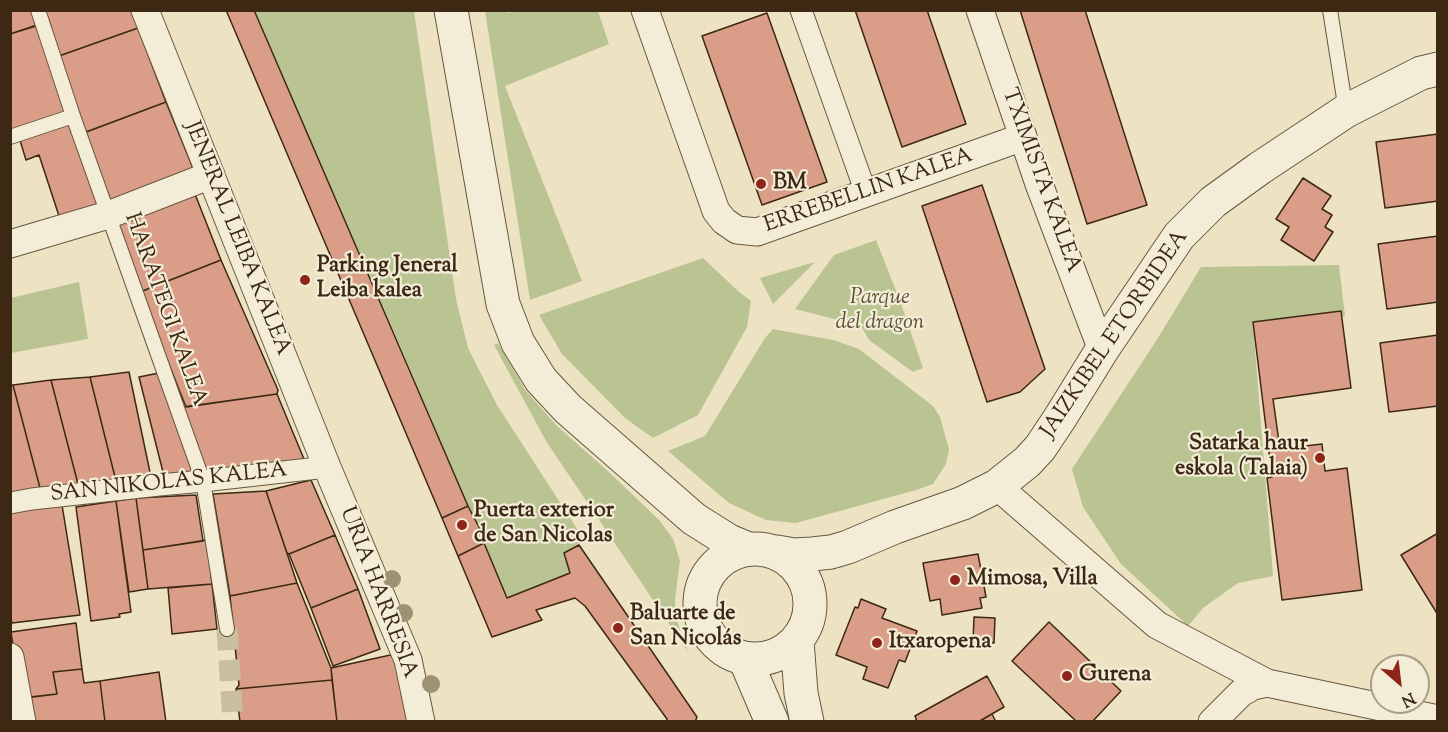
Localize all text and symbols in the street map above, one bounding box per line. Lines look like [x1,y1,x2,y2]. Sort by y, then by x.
street label: TXIMISTA KALEA [994,85,1086,277]
street label: JENERAL LEIBA KALEA [177,118,295,360]
street label: ERREBELLIN KALEA [761,144,977,240]
place label: BM [773,171,807,197]
marker: BM [754,177,768,191]
street label: HARATEGI KALEA [117,210,211,410]
street label: JAIZKIBEL ETORBIDEA [1037,226,1195,444]
place label: Parking Jeneral Leiba kalea [317,254,458,306]
marker: Parking Jeneral Leiba kalea [298,273,312,287]
park label: Parque del dragon [836,286,924,338]
place label: Satarka haur eskola (Talaia) [1175,432,1308,484]
marker: Satarka haur eskola (Talaia) [1313,451,1327,465]
street label: SAN NIKOLAS KALEA [49,458,289,510]
place label: Puerta exterior de San Nicolas [474,499,614,550]
street label: URIA HARRESIA [332,503,422,683]
marker: Puerta exterior de San Nicolas [455,518,469,532]
place label: Mimosa, Villa [967,567,1098,593]
marker: Mimosa, Villa [948,573,962,587]
place label: Baluarte de San Nicolás [630,602,741,654]
marker: Baluarte de San Nicolás [611,621,625,635]
place label: Itxaropena [889,630,991,656]
marker: Itxaropena [870,636,884,650]
north arrow [1370,654,1430,714]
place label: Gurena [1079,663,1151,689]
marker: Gurena [1060,669,1074,683]
text: N [1397,685,1419,712]

